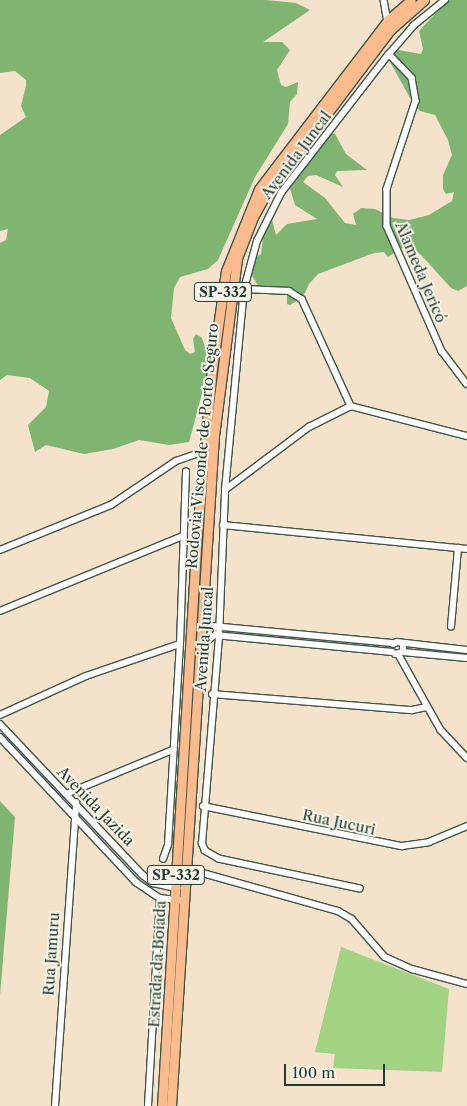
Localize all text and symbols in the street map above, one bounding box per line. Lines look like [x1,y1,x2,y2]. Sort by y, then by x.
street label: Avenida Juncal [257,108,335,202]
street label: Alameda Jericó [392,219,450,325]
road number: SP-332 [193,280,253,304]
street label: Rodovia Visconde de Porto Seguro [182,322,222,570]
street label: Avenida Juncal [191,586,217,692]
street label: Avenida Jazida [54,762,138,850]
street label: Rua Jucuri [301,805,377,839]
road number: SP-332 [146,864,206,886]
street label: Estrada da Boiada [145,900,169,1028]
street label: Rua Jamuru [39,912,63,996]
scale bar [287,1054,388,1086]
text: 100 m [292,1063,335,1082]

